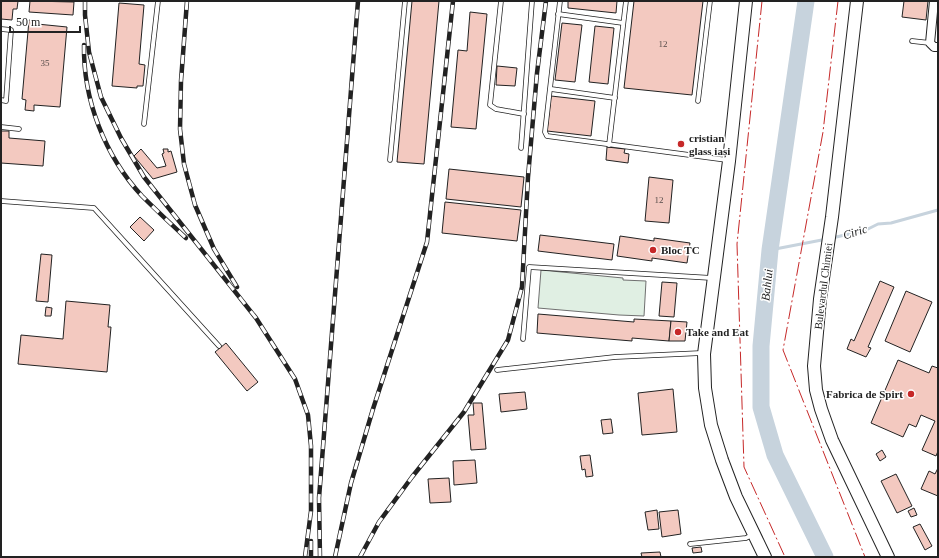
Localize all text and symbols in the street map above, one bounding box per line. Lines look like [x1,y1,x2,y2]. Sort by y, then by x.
scale bar [10,8,80,34]
text: 50 m [16,15,41,29]
house number: 12 [659,39,668,49]
house number: 35 [41,58,50,68]
place label: cristian glass iași [689,132,730,158]
marker: cristian glass iași [676,139,686,149]
house number: 12 [655,195,664,205]
water label: Ciric [841,222,869,242]
street label: Bulevardul Chimiei [812,242,834,330]
place label: Bloc TC [661,244,700,256]
marker: Bloc TC [648,245,658,255]
water label: Bahlui [758,268,776,302]
place label: Take and Eat [686,326,749,338]
marker: Take and Eat [673,327,683,337]
place label: Fabrica de Spirt [826,388,903,400]
marker: Fabrica de Spirt [906,389,916,399]

